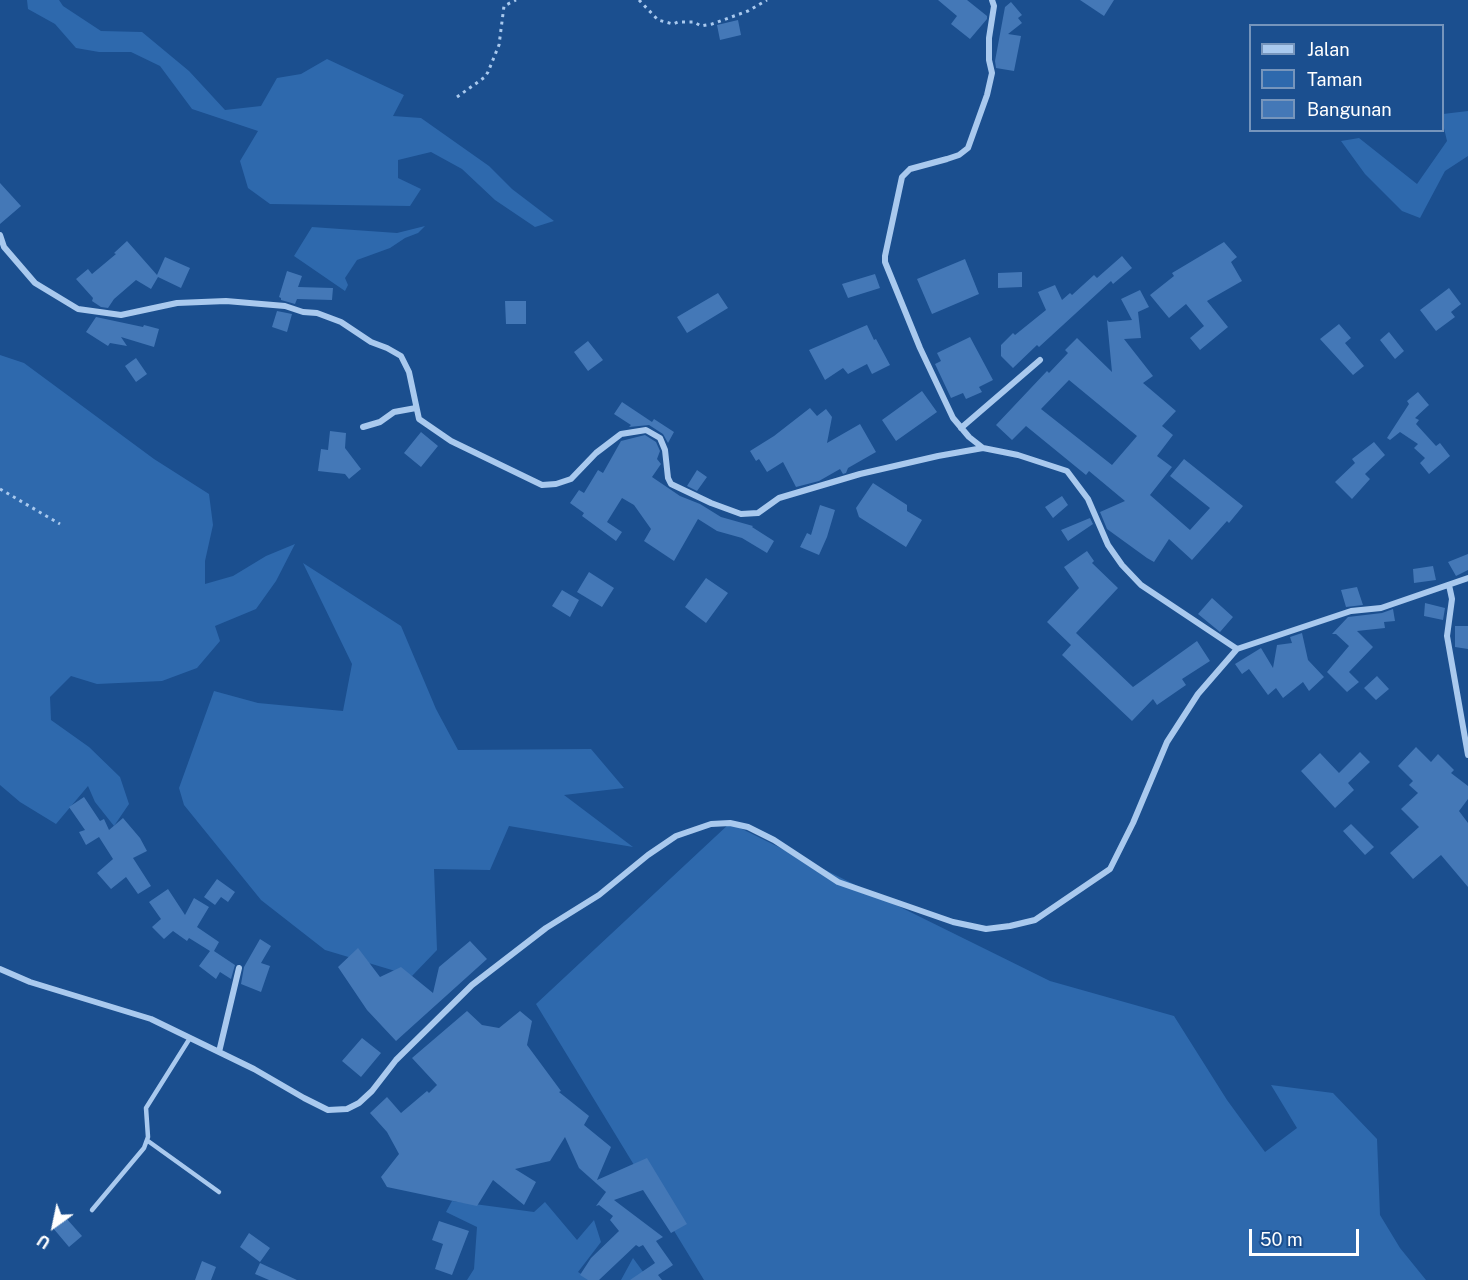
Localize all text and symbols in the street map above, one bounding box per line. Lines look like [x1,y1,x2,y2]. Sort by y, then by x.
legend [1249,24,1444,132]
text: Jalan [1307,39,1350,60]
text: Taman [1307,69,1362,90]
text: Bangunan [1307,99,1392,120]
north arrow [24,1196,84,1256]
scale bar [1252,1217,1362,1255]
text: 50 m [1260,1229,1303,1250]
text: U [34,1230,54,1253]

